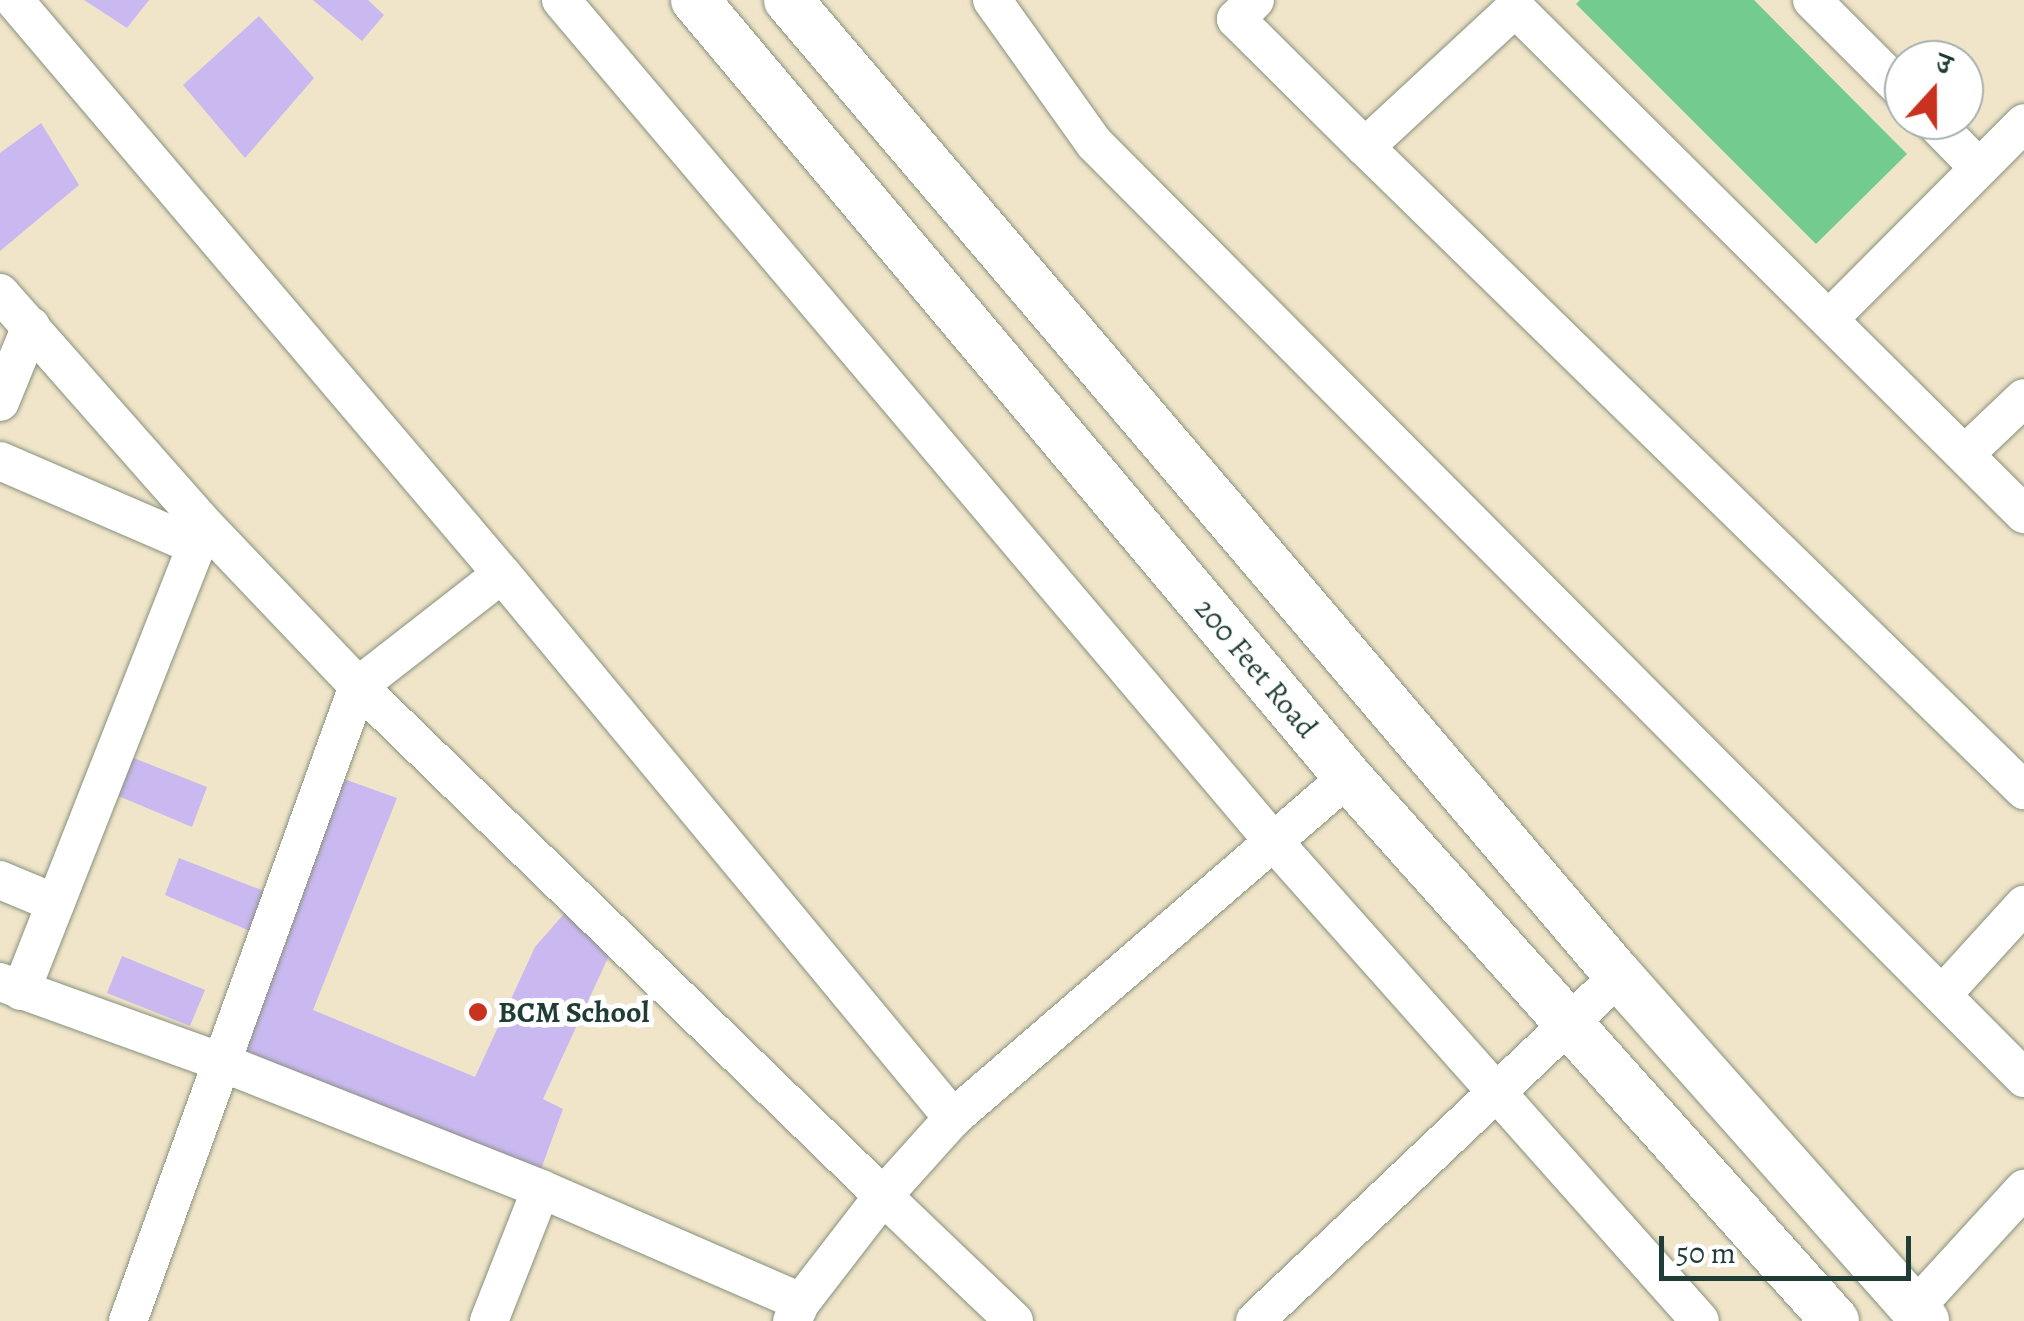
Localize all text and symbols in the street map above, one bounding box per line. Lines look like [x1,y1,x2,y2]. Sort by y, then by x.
north arrow [1884,40,1984,140]
text: उ [1931,44,1957,84]
street label: 200 Feet Road [1187,591,1325,745]
place label: BCM School [498,994,649,1030]
marker: BCM School [467,1001,489,1023]
scale bar [1664,1216,1916,1278]
text: 50 m [1676,1233,1736,1273]

